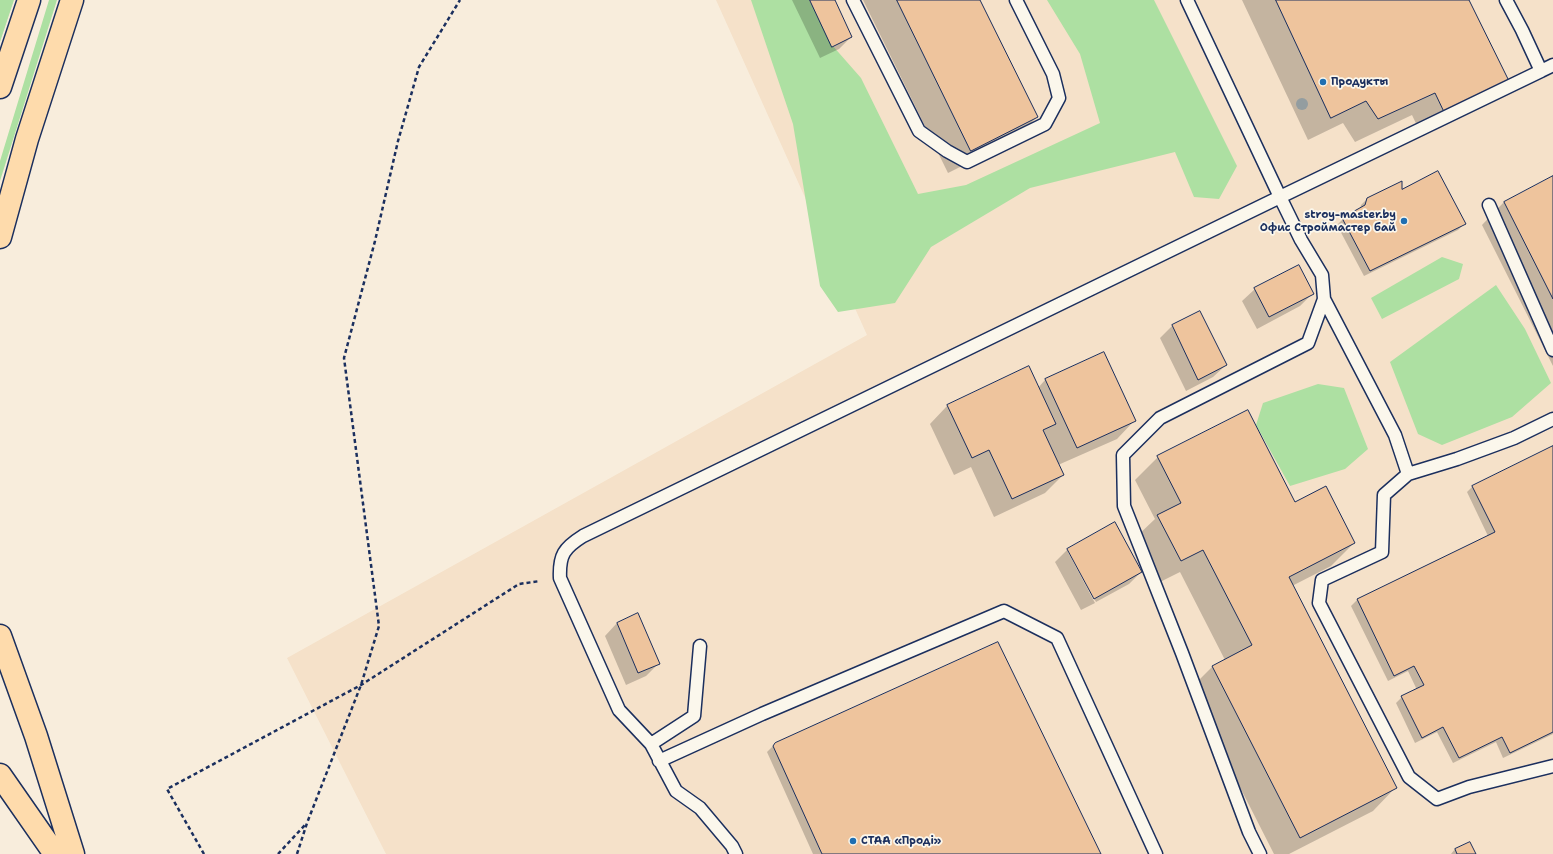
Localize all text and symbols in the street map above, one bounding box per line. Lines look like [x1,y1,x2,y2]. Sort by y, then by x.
place label: Продукты [1331,75,1388,89]
marker: Продукты [1318,77,1328,87]
place label: stroy-master.by Офис Строймастер бай [1260,208,1396,234]
marker: stroy-master.by Офис Строймастер бай [1399,216,1409,226]
place label: СТАА «Проді» [861,834,941,848]
marker: СТАА «Проді» [848,836,858,846]

